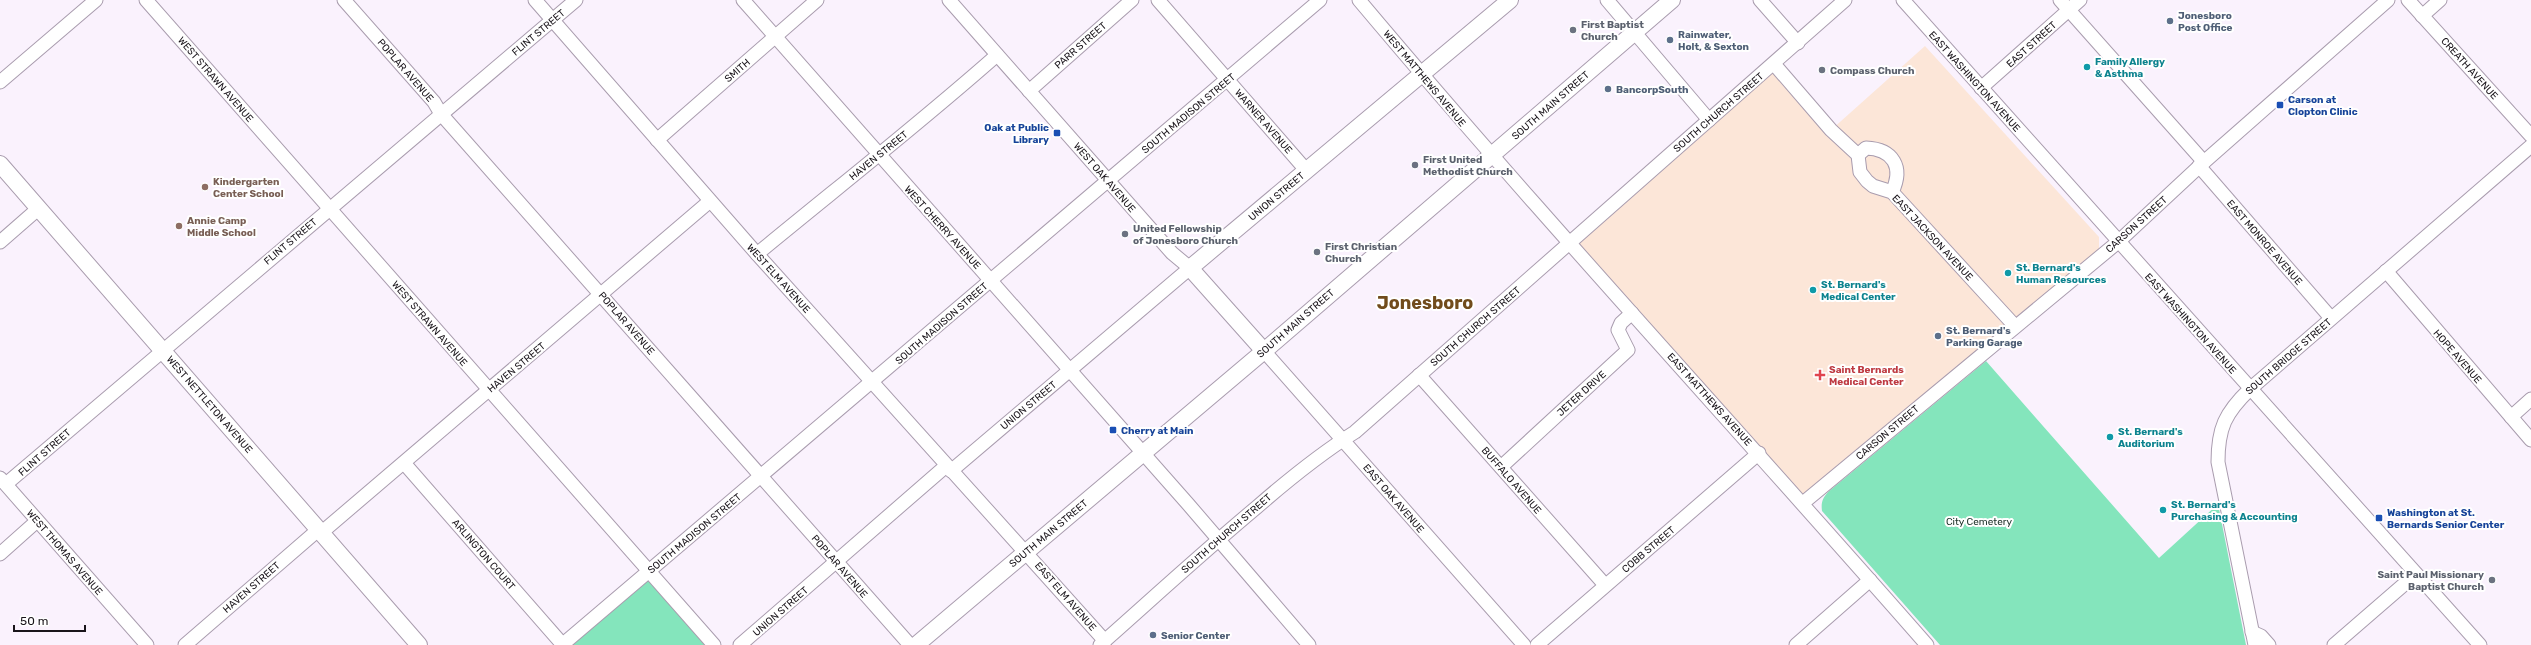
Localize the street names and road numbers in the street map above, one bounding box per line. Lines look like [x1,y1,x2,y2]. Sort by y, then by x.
street label: FLINT STREET [510,7,568,58]
street label: EAST STREET [2004,19,2059,70]
street label: PARR STREET [1052,20,1109,71]
street label: WEST MATTHEWS AVENUE [1380,28,1468,129]
street label: EAST WASHINGTON AVENUE [1926,29,2023,134]
street label: WEST STRAWN AVENUE [175,35,256,125]
street label: CREATH AVENUE [2438,35,2500,102]
street label: POPLAR AVENUE [375,37,436,105]
street label: SMITH [722,56,753,85]
street label: SOUTH MAIN STREET [1510,69,1592,143]
street label: SOUTH CHURCH STREET [1671,70,1766,155]
street label: SOUTH MADISON STREET [1139,71,1238,156]
street label: WARNER AVENUE [1232,87,1295,156]
street label: HAVEN STREET [847,128,910,183]
street label: WEST OAK AVENUE [1071,140,1138,215]
street label: UNION STREET [1246,170,1307,224]
street label: WEST CHERRY AVENUE [902,183,983,272]
street label: EAST JACKSON AVENUE [1889,192,1975,283]
street label: CARSON STREET [2103,194,2170,256]
street label: EAST MONROE AVENUE [2224,198,2304,288]
street label: FLINT STREET [262,216,320,267]
street label: WEST ELM AVENUE [744,242,812,316]
street label: EAST WASHINGTON AVENUE [2142,271,2239,376]
street label: WEST STRAWN AVENUE [389,279,470,369]
street label: SOUTH MADISON STREET [893,280,990,367]
street label: SOUTH CHURCH STREET [1428,284,1523,369]
street label: SOUTH MAIN STREET [1255,287,1337,361]
street label: POPLAR AVENUE [596,290,657,358]
street label: SOUTH BRIDGE STREET [2243,316,2334,397]
street label: HOPE AVENUE [2431,327,2484,386]
street label: HAVEN STREET [485,340,548,395]
street label: EAST MATTHEWS AVENUE [1664,351,1754,449]
street label: WEST NETTLETON AVENUE [164,354,255,456]
street label: JETER DRIVE [1555,369,1609,419]
street label: UNION STREET [998,379,1059,433]
street label: CARSON STREET [1854,403,1922,463]
street label: FLINT STREET [16,427,73,479]
street label: BUFFALO AVENUE [1479,445,1544,517]
street label: EAST OAK AVENUE [1360,462,1426,535]
street label: SOUTH MADISON STREET [645,491,744,576]
street label: SOUTH CHURCH STREET [1179,491,1274,576]
street label: SOUTH MAIN STREET [1007,497,1090,570]
street label: WEST THOMAS AVENUE [24,507,105,598]
street label: ARLINGTON COURT [449,517,517,593]
street label: COBB STREET [1620,524,1678,575]
street label: POPLAR AVENUE [809,533,870,601]
street label: HAVEN STREET [221,560,283,616]
street label: EAST ELM AVENUE [1032,560,1098,634]
street label: UNION STREET [751,584,811,639]

